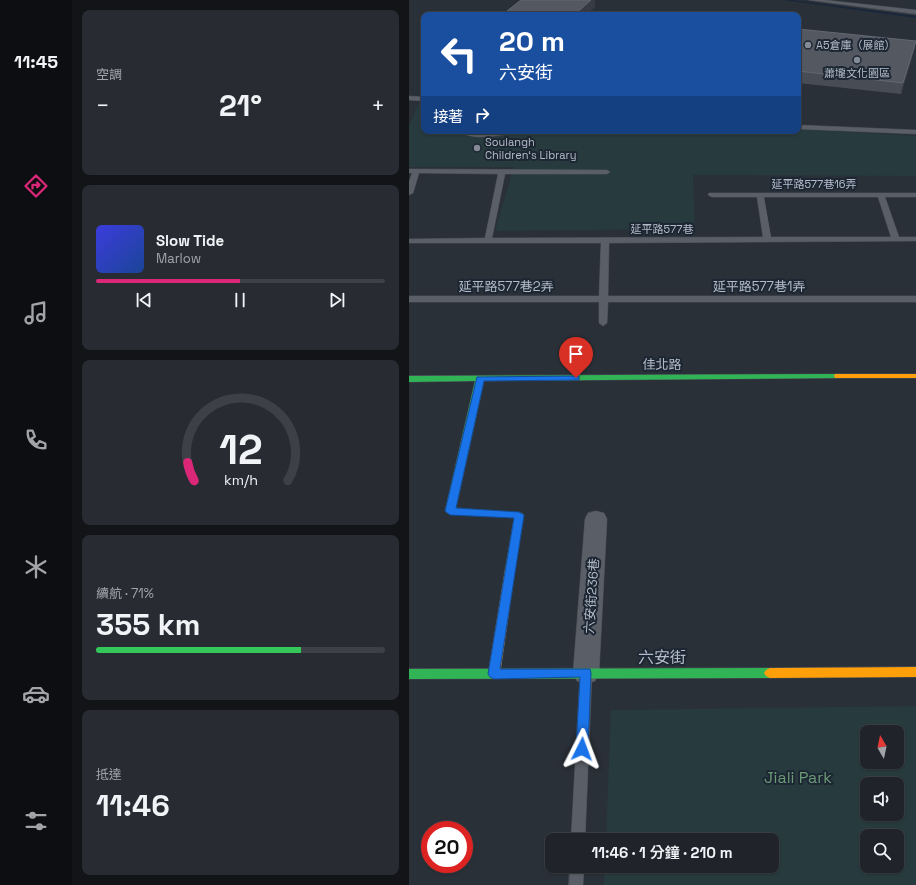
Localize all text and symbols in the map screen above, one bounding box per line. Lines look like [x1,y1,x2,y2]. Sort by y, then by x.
text: 20 m [499,23,565,59]
icon: left [433,28,485,80]
place label: A5倉庫（展館） [816,38,896,52]
marker: A5倉庫（展館） [803,40,813,50]
text: 11:45 [14,50,58,73]
marker: 蕭壠文化園區 [852,55,862,65]
text: 六安街 [499,61,553,84]
text: 空調 [96,66,122,83]
place label: 蕭壠文化園區 [824,66,890,80]
text: 21° [219,86,262,125]
text: − [96,91,110,119]
text: + [371,91,385,119]
icon: right [471,104,493,126]
text: 接著 [433,107,463,126]
place label: Soulangh Children‘s Library [485,135,576,162]
marker: Soulangh Children‘s Library [472,143,482,153]
icon: directions [22,172,50,200]
street label: 延平路577巷16弄 [771,177,857,191]
street label: 延平路577巷 [631,222,693,236]
text: Slow Tide [156,231,224,250]
text: Marlow [156,250,201,267]
street label: 延平路577巷2弄 [458,278,554,295]
street label: 延平路577巷1弄 [713,278,805,295]
icon: previous [133,289,155,311]
icon: pause [229,289,251,311]
icon: next [326,289,348,311]
icon: music [22,299,50,327]
pin [559,337,593,378]
icon: arrive [565,343,587,365]
street label: 佳北路 [642,356,682,373]
text: 12 [219,422,262,475]
icon: phone [22,426,50,454]
text: km/h [223,470,258,488]
icon: climate [22,553,50,581]
street label: 六安街236巷 [580,558,603,634]
text: 續航 · 71% [96,585,154,602]
text: 355 km [96,605,200,644]
street label: 六安街 [638,647,686,668]
icon: car [22,680,50,708]
north arrow [860,725,904,769]
map controls [860,725,904,873]
position arrow [561,728,603,770]
text: 抵達 [96,766,122,783]
park label: Jiali Park [764,767,832,788]
button: sound [860,777,904,821]
text: 11:46 [96,786,170,825]
icon: filters [22,807,50,835]
speed limit sign: 20 [421,821,473,873]
button: search [860,829,904,873]
text: 11:46 · 1 分鐘 · 210 m [591,843,733,862]

